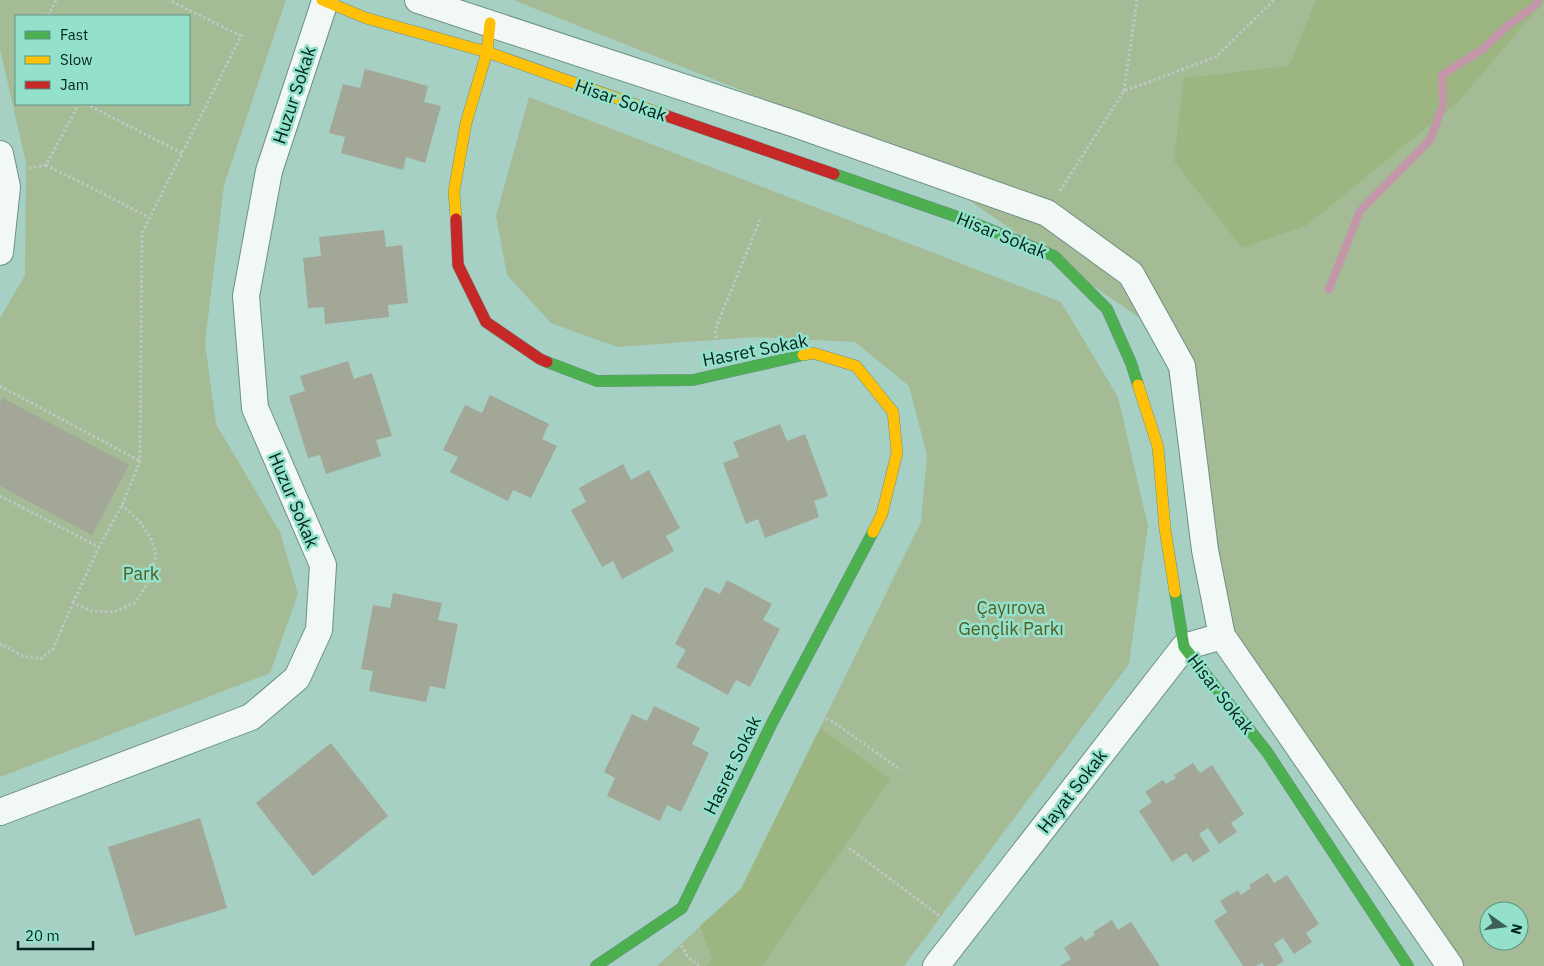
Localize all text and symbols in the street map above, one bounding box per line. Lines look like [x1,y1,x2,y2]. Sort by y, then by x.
legend [15,15,190,105]
text: Fast [60,25,88,44]
street label: Huzur Sokak [267,43,321,147]
text: Slow [60,50,93,69]
street label: Hisar Sokak [572,74,670,127]
text: Jam [60,75,89,94]
street label: Hisar Sokak [953,206,1051,264]
street label: Hasret Sokak [700,328,810,372]
street label: Huzur Sokak [264,449,325,552]
park label: Park [123,562,160,585]
park label: Çayırova Gençlik Parkı [958,596,1064,640]
street label: Hisar Sokak [1183,649,1260,739]
street label: Hasret Sokak [698,711,766,818]
street label: Hayat Sokak [1032,744,1112,838]
north arrow [1479,901,1529,951]
scale bar [18,918,92,950]
text: N [1507,922,1527,936]
text: 20 m [25,926,60,945]

